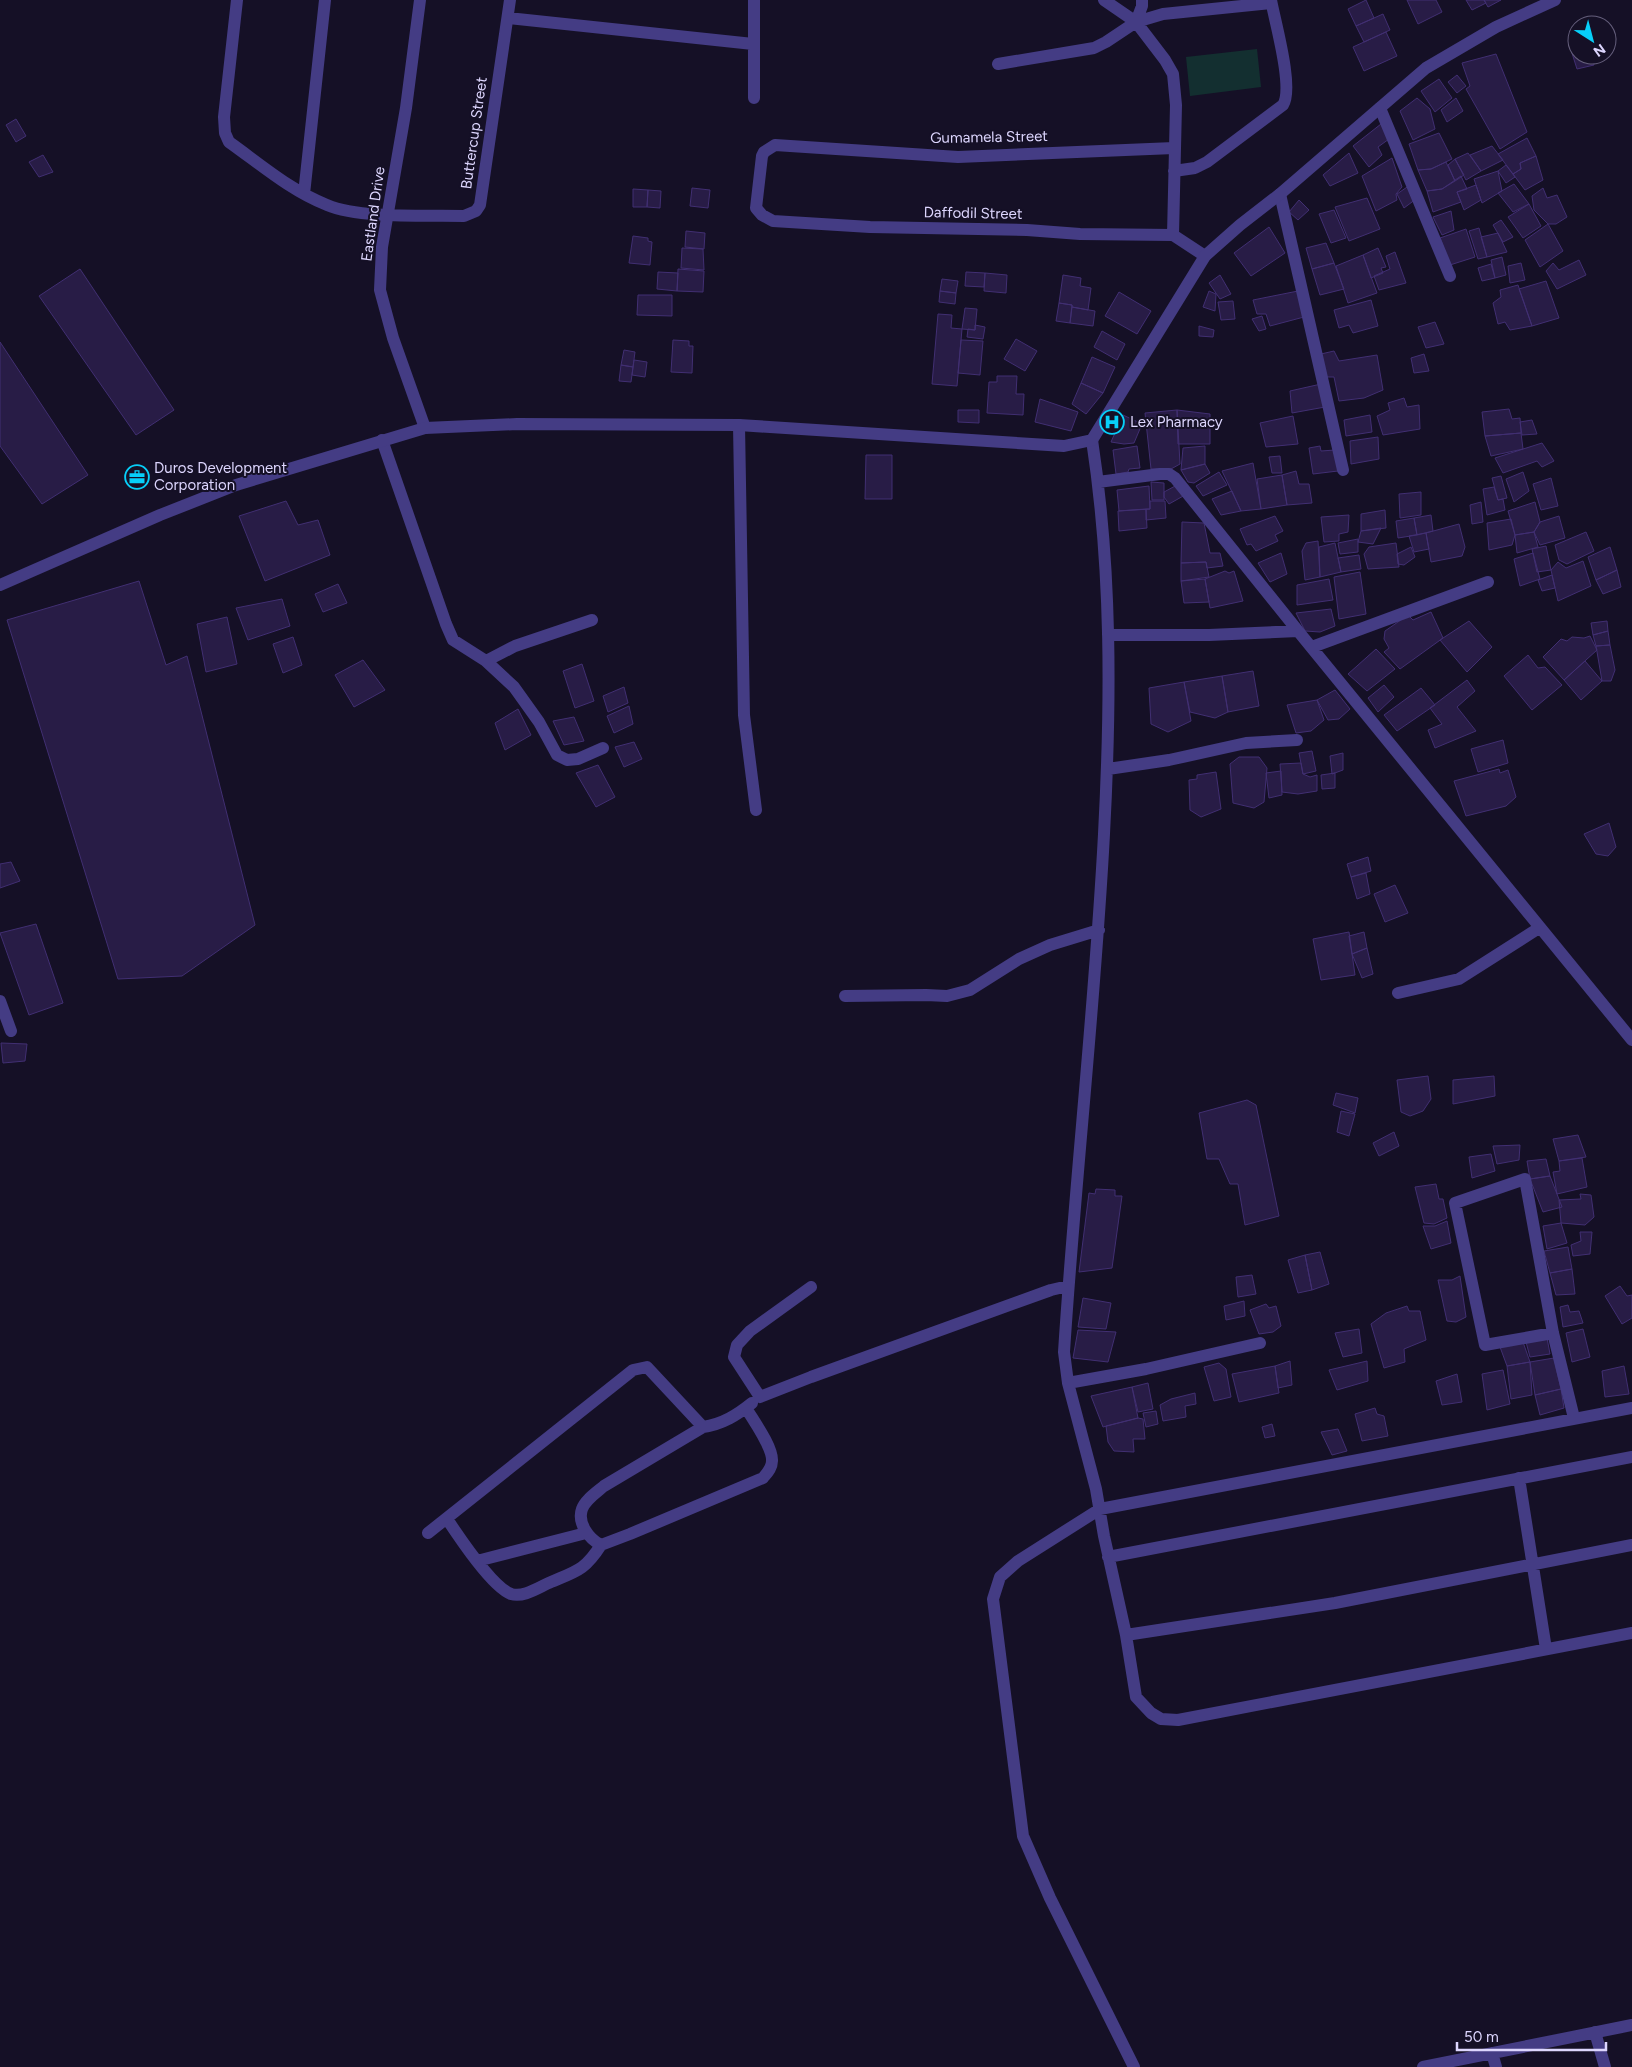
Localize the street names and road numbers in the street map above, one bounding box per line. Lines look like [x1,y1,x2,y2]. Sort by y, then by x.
street label: Buttercup Street [457,75,491,190]
street label: Gumamela Street [930,127,1048,147]
street label: Eastland Drive [357,165,389,263]
street label: Daffodil Street [923,203,1023,223]

